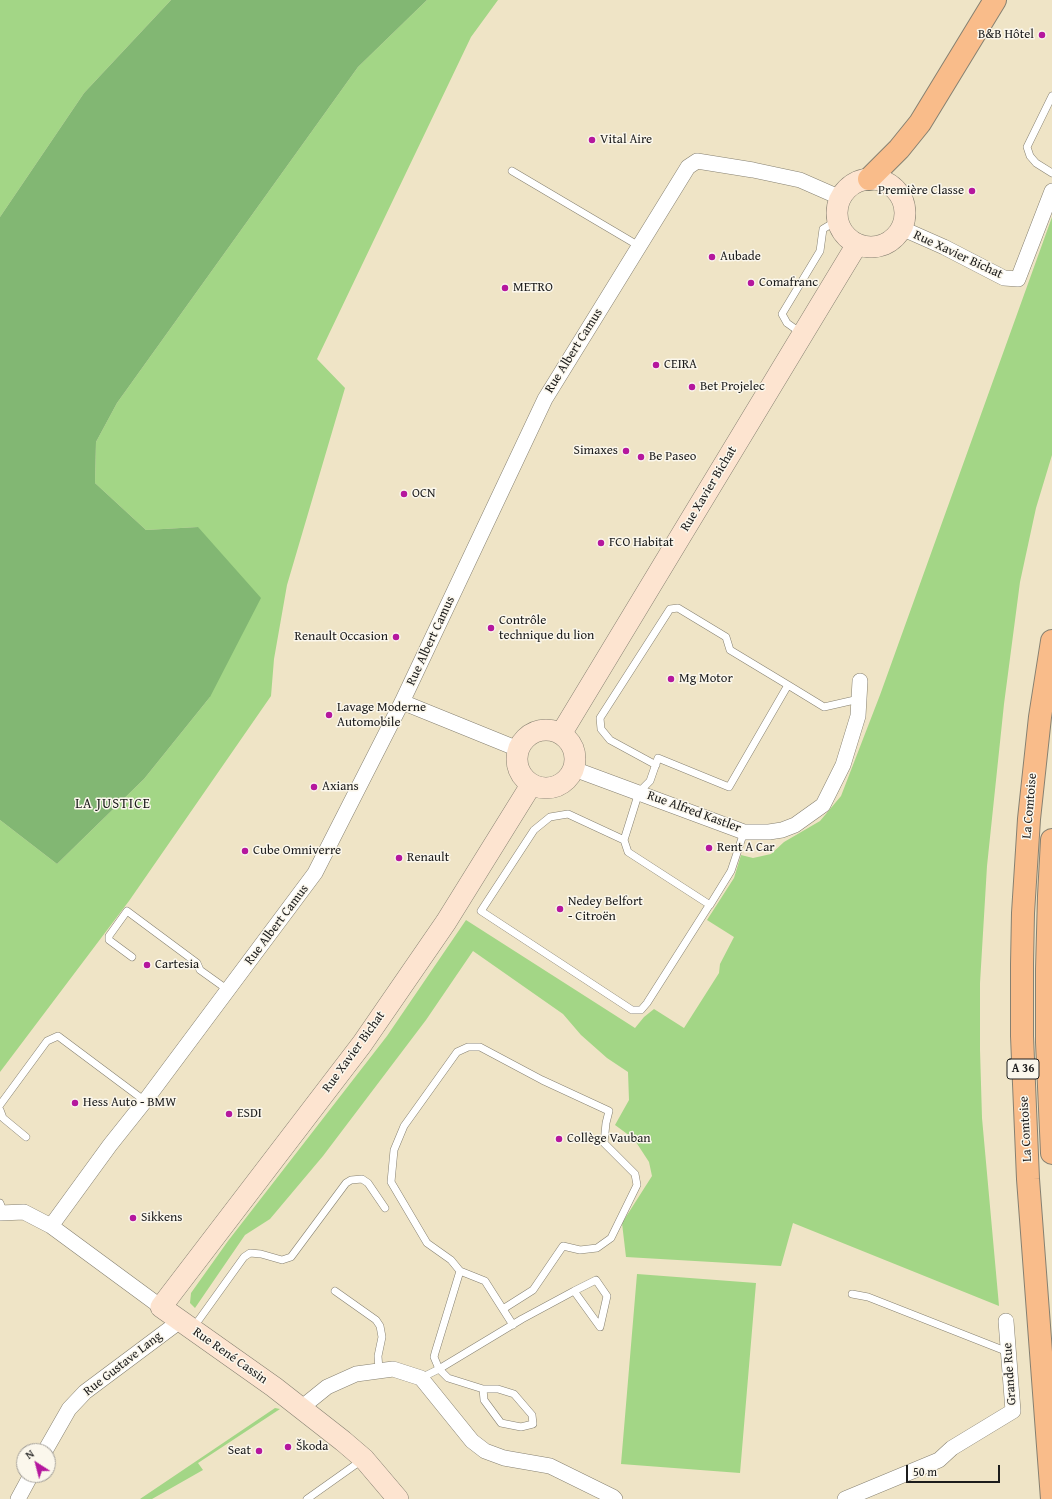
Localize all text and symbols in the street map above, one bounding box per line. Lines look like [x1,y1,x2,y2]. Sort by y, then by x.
place label: B&B Hôtel [978,27,1034,43]
marker: B&B Hôtel [1037,30,1047,40]
place label: Vital Aire [600,132,652,148]
marker: Vital Aire [587,135,597,145]
place label: Première Classe [878,183,964,199]
marker: Première Classe [967,186,977,196]
street label: Rue Xavier Bichat [911,228,1005,282]
place label: Aubade [720,249,761,265]
marker: Aubade [707,252,717,262]
place label: Comafranc [759,275,818,291]
marker: Comafranc [746,278,756,288]
place label: METRO [513,280,553,296]
marker: METRO [500,283,510,293]
street label: Rue Albert Camus [542,306,606,396]
place label: CEIRA [664,357,697,373]
marker: CEIRA [651,360,661,370]
place label: Bet Projelec [700,379,765,395]
marker: Bet Projelec [687,382,697,392]
place label: Simaxes [574,443,618,459]
street label: Rue Xavier Bichat [677,444,741,534]
marker: Simaxes [621,446,631,456]
place label: Be Paseo [649,449,696,465]
marker: Be Paseo [636,452,646,462]
place label: OCN [412,486,435,502]
marker: OCN [399,489,409,499]
place label: FCO Habitat [609,535,674,551]
marker: FCO Habitat [596,538,606,548]
street label: Rue Albert Camus [404,594,458,688]
place label: Contrôle technique du lion [499,613,594,644]
marker: Contrôle technique du lion [486,623,496,633]
place label: Renault Occasion [295,629,388,645]
marker: Renault Occasion [391,632,401,642]
place label: Mg Motor [679,671,733,687]
marker: Mg Motor [666,674,676,684]
place label: Lavage Moderne Automobile [337,700,426,731]
marker: Lavage Moderne Automobile [324,710,334,720]
street label: La Comtoise [1019,773,1041,839]
place label: Axians [322,779,359,795]
marker: Axians [309,782,319,792]
street label: Rue Alfred Kastler [645,788,743,836]
district label: LA JUSTICE [75,796,151,812]
place label: Rent A Car [717,840,775,856]
place label: Cube Omniverre [253,843,341,859]
marker: Rent A Car [704,843,714,853]
marker: Cube Omniverre [240,846,250,856]
place label: Renault [407,850,449,866]
marker: Renault [394,853,404,863]
street label: Rue Albert Camus [242,882,312,968]
place label: Nedey Belfort - Citroën [568,894,643,925]
marker: Nedey Belfort - Citroën [555,904,565,914]
place label: Cartesia [155,957,199,973]
marker: Cartesia [142,960,152,970]
street label: Rue Xavier Bichat [319,1008,389,1096]
road number: A 36 [1007,1059,1039,1079]
place label: Hess Auto - BMW [83,1095,176,1111]
street label: La Comtoise [1016,1096,1036,1162]
marker: Hess Auto - BMW [70,1098,80,1108]
place label: ESDI [237,1106,262,1122]
marker: ESDI [224,1109,234,1119]
place label: Collège Vauban [567,1131,651,1147]
marker: Collège Vauban [554,1134,564,1144]
place label: Sikkens [141,1210,183,1226]
marker: Sikkens [128,1213,138,1223]
street label: Rue René Cassin [190,1324,270,1388]
street label: Rue Gustave Lang [81,1329,165,1399]
street label: Grande Rue [1000,1342,1020,1406]
place label: Škoda [296,1439,328,1455]
marker: Škoda [283,1442,293,1452]
north arrow [16,1443,56,1483]
place label: Seat [228,1443,251,1459]
text: N [22,1445,37,1463]
marker: Seat [254,1446,264,1456]
scale bar [908,1457,1002,1483]
text: 50 m [913,1463,937,1480]

